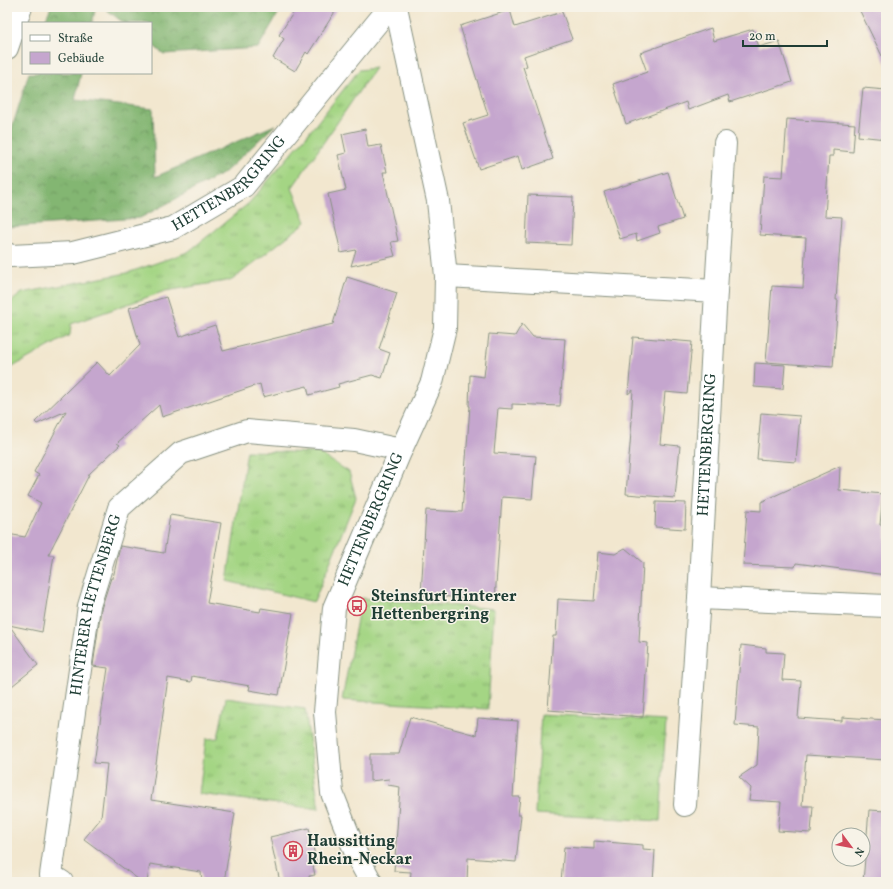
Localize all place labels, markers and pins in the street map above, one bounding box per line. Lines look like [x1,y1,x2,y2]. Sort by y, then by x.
place label: Steinsfurt Hinterer Hettenbergring [371,586,517,626]
bus stop icon: Steinsfurt Hinterer Hettenbergring [346,595,368,617]
place label: Haussitting Rhein-Neckar [307,831,412,871]
building icon: Haussitting Rhein-Neckar [282,840,304,862]

